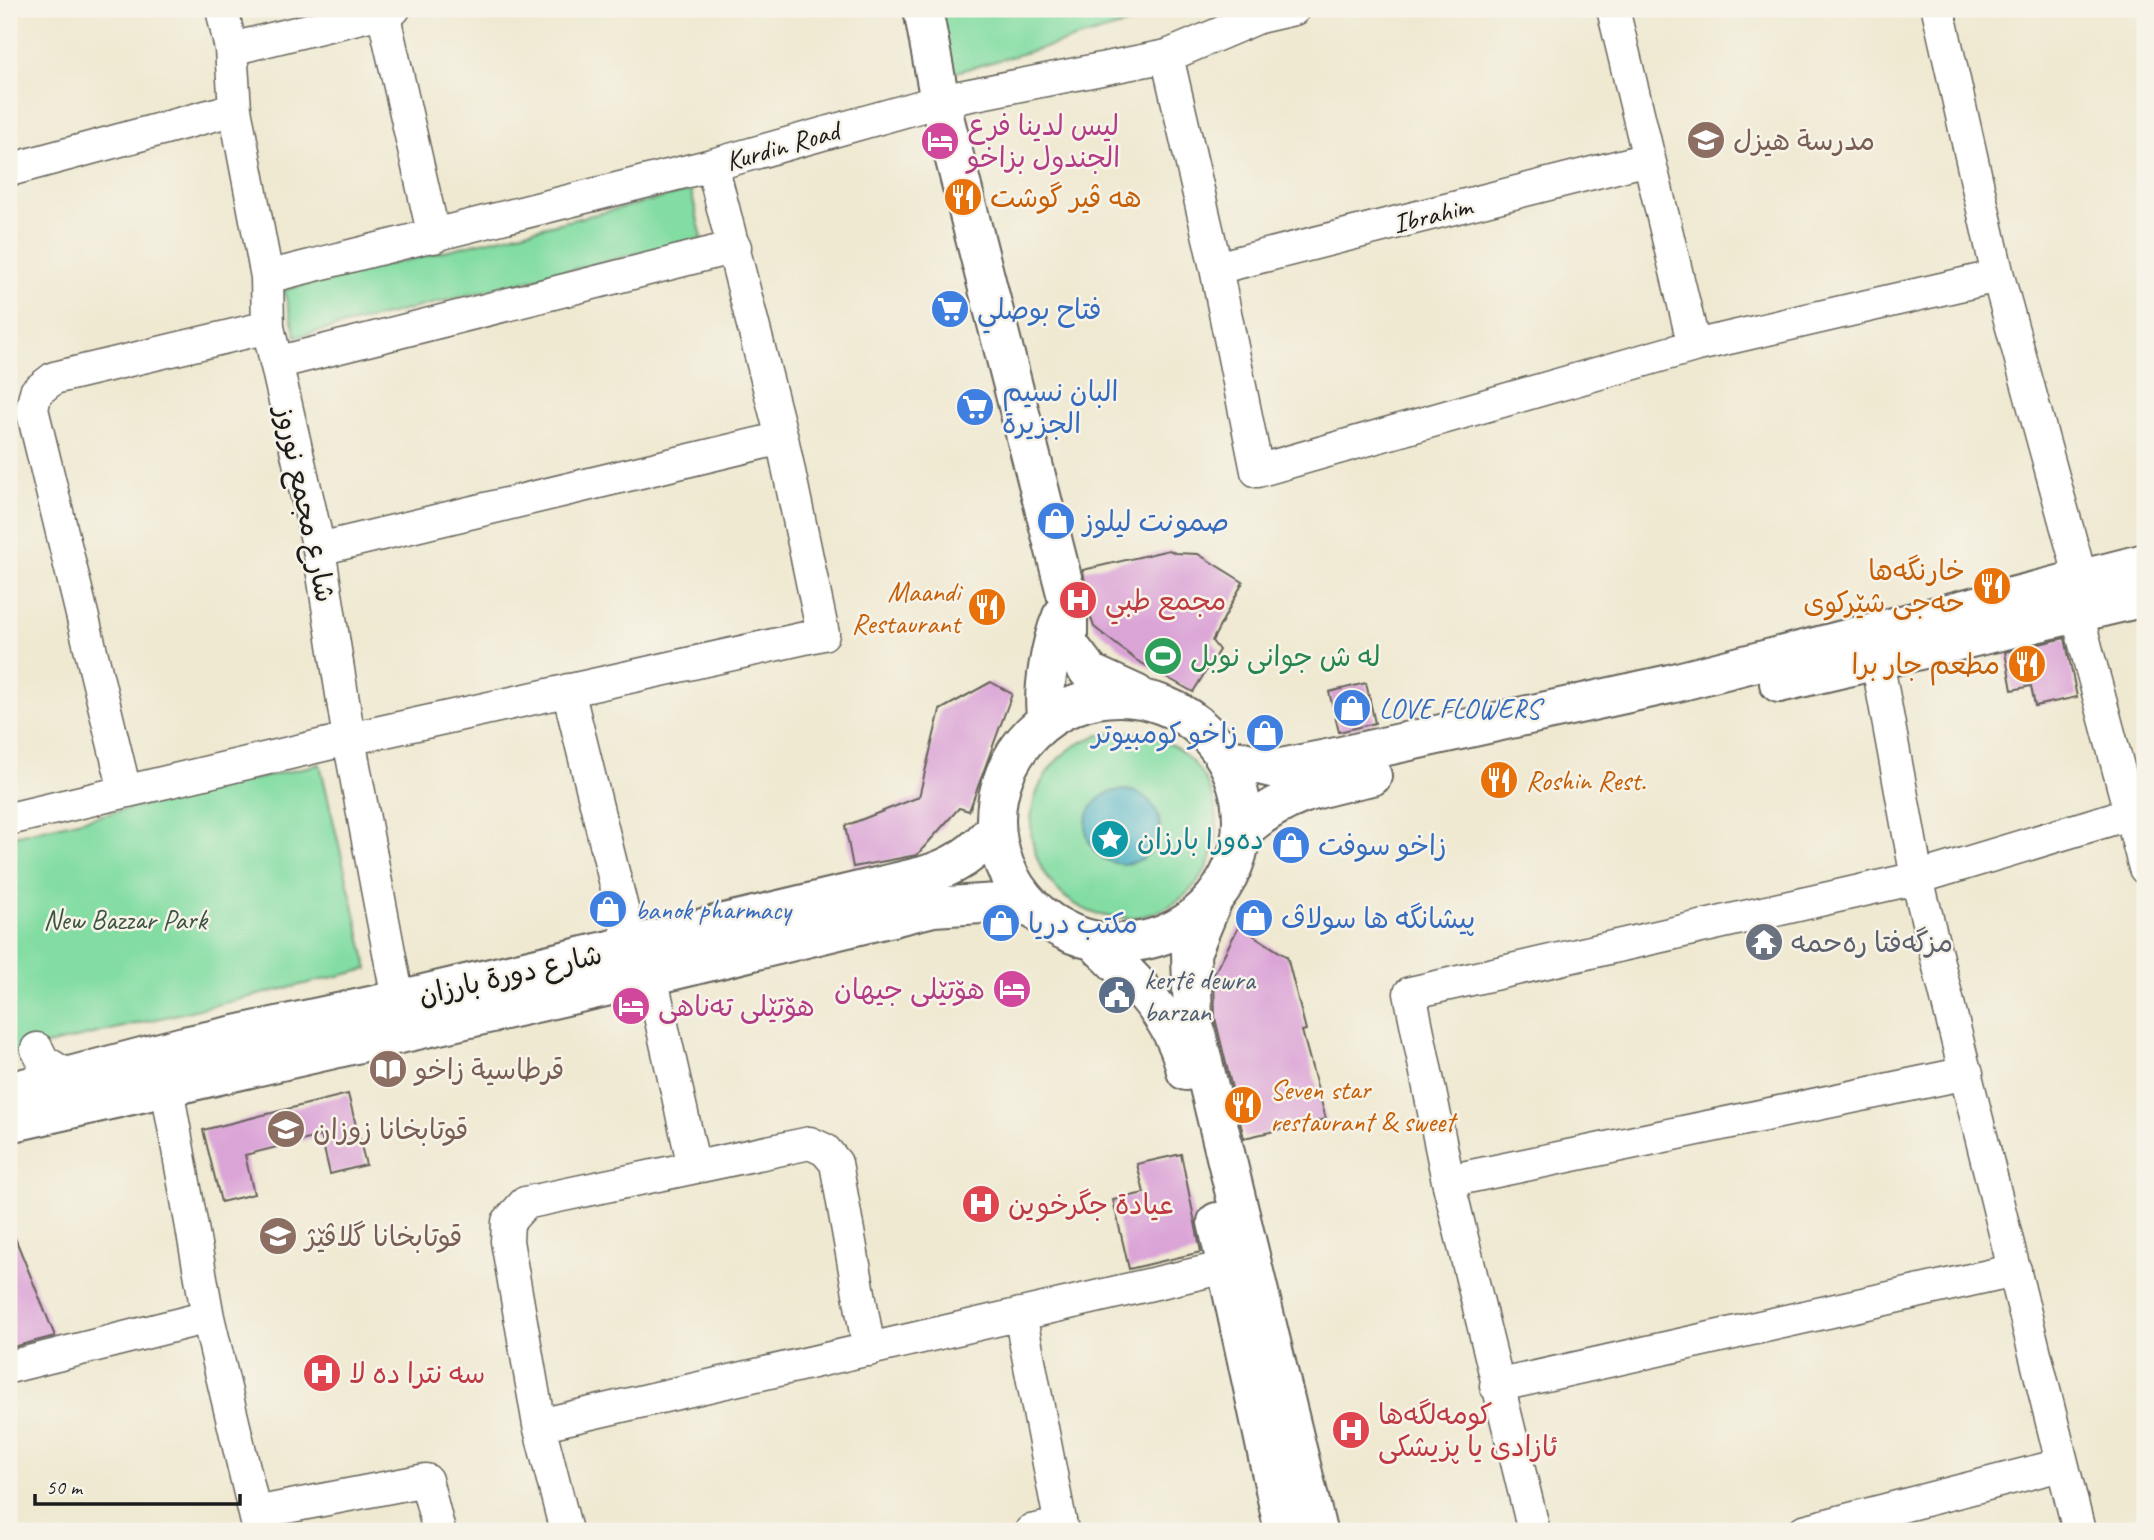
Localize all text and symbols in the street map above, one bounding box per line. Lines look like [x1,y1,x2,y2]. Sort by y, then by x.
place label: ليس لدينا فرع الجندول بزاخو [965,108,1120,175]
street label: Kurdin Road [721,112,847,178]
school or university icon: مدرسة هيزل [1685,119,1727,161]
hotel icon: ليس لدينا فرع الجندول بزاخو [919,120,961,162]
place label: مدرسة هيزل [1733,123,1875,158]
restaurant icon: هه ڤير گوشت [942,176,984,218]
place label: هه ڤير گوشت [990,180,1142,215]
street label: Ibrahim [1389,187,1477,241]
supermarket icon: فتاح بوصلي [929,288,971,330]
place label: فتاح بوصلي [977,292,1102,334]
place label: البان نسيم الجزيرة [1002,374,1118,441]
supermarket icon: البان نسيم الجزيرة [954,386,996,428]
street label: شارع مجمع نوروز [265,401,343,606]
shop icon: صمونت ليلوز [1035,500,1077,542]
place label: صمونت ليلوز [1081,504,1229,539]
place label: خارنگەها حەجى شێركوى [1803,553,1965,621]
restaurant icon: خارنگەها حەجى شێركوى [1971,565,2013,607]
place label: Maandi Restaurant [852,574,964,641]
hospital icon: مجمع طبي [1057,579,1099,621]
place label: مجمع طبي [1105,583,1226,625]
restaurant icon: Maandi Restaurant [966,586,1008,628]
sports icon: له ش جوانى نوبل [1142,635,1184,677]
place label: له ش جوانى نوبل [1190,639,1381,674]
restaurant icon: مطعم جار برا [2006,643,2048,685]
place label: مطعم جار برا [1851,647,2000,686]
shop icon: LOVE FLOWERS [1331,687,1373,729]
place label: LOVE FLOWERS [1379,691,1545,726]
shop icon: زاخو كومبيوتر [1244,712,1286,754]
place label: زاخو كومبيوتر [1090,716,1238,752]
restaurant icon: Roshin Rest. [1478,759,1520,801]
place label: Roshin Rest. [1526,763,1646,798]
place icon: دەورا بارزان [1089,818,1131,860]
place label: دەورا بارزان [1137,822,1264,857]
shop icon: زاخو سوفت [1270,824,1312,866]
place label: زاخو سوفت [1318,828,1447,863]
shop icon: banok pharmacy [587,888,629,930]
place label: banok pharmacy [635,892,793,927]
shop icon: پيشانگه ها سولاڤ [1233,897,1275,939]
place label: پيشانگه ها سولاڤ [1281,901,1475,937]
park label: New Bazzar Park [43,902,208,937]
shop icon: مكتب دريا [980,902,1022,944]
place label: مكتب دريا [1028,906,1138,941]
temple icon: مزگەفتا رەحمە [1743,921,1785,963]
place label: مزگەفتا رەحمە [1791,925,1953,960]
street label: شارع دورة بارزان [415,936,606,1015]
place label: kertê dewra barzan [1144,962,1256,1029]
hotel icon: هۆتێلی جیهان [991,968,1033,1010]
place label: هۆتێلی جیهان [834,972,985,1007]
public building icon: kertê dewra barzan [1096,974,1138,1016]
hotel icon: هۆتێلی تەناهی [610,985,652,1027]
place label: هۆتێلی تەناهی [658,989,815,1024]
library icon: قرطاسية زاخو [367,1048,409,1090]
place label: قرطاسية زاخو [413,1052,564,1087]
place label: Seven star restaurant & sweet [1270,1072,1458,1139]
restaurant icon: Seven star restaurant & sweet [1222,1084,1264,1126]
school or university icon: قوتابخانا زوزان [265,1108,307,1150]
place label: قوتابخانا زوزان [313,1112,468,1147]
hospital icon: عيادة جگرخوين [960,1183,1002,1225]
place label: عيادة جگرخوين [1008,1187,1174,1222]
school or university icon: قوتابخانا گلاڤێژ [257,1215,299,1257]
place label: قوتابخانا گلاڤێژ [303,1219,462,1254]
hospital icon: سه نترا ده لا [301,1352,343,1394]
place label: سه نترا ده لا [349,1356,486,1391]
place label: کومەلگەھا ئازادی یا پزیشکی [1378,1397,1558,1465]
hospital icon: کومەلگەھا ئازادی یا پزیشکی [1330,1409,1372,1451]
scale bar [35,1463,240,1507]
text: 50 m [46,1474,84,1500]

